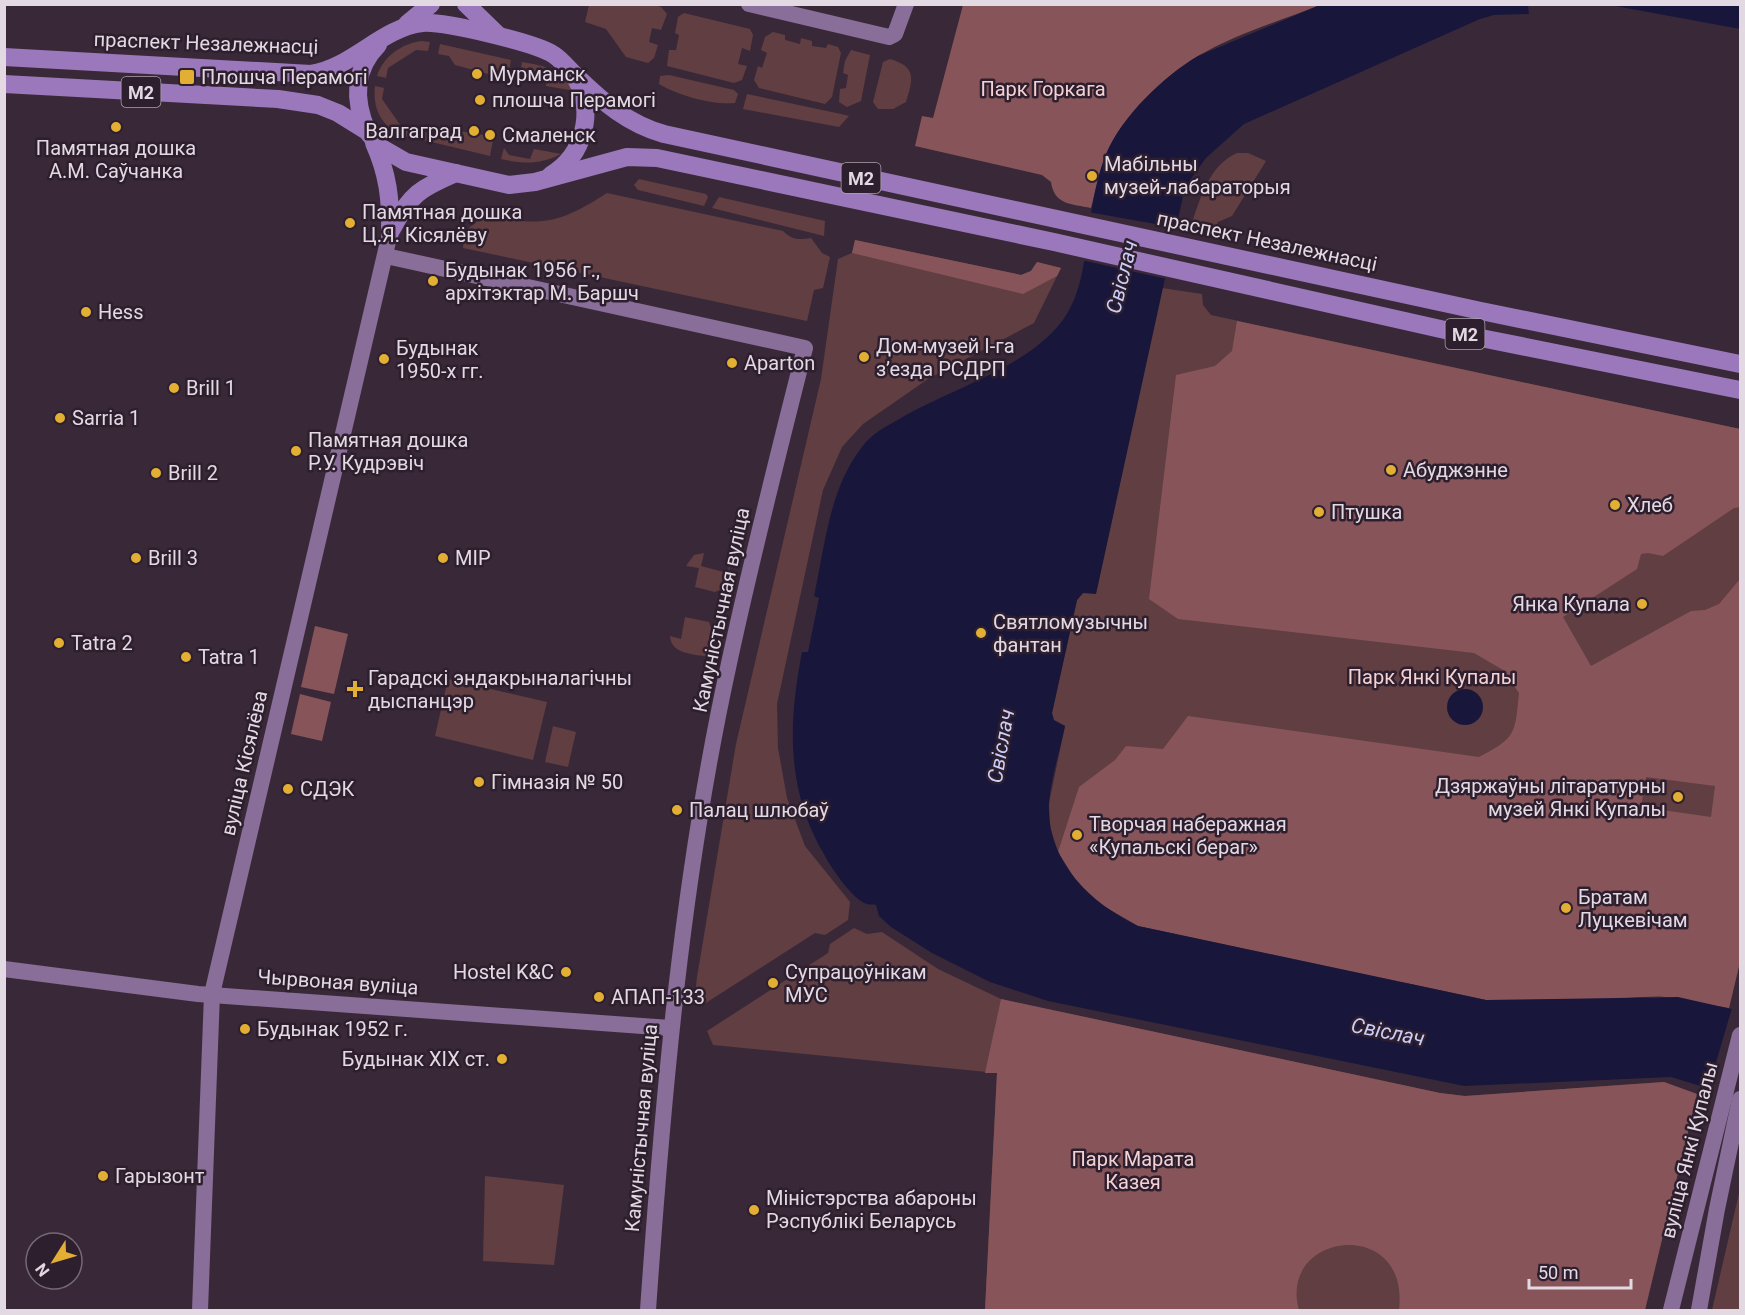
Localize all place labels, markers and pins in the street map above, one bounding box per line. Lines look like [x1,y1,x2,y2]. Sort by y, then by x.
place label: Мурманск [489,62,586,86]
place label: Плошча Перамогі [201,65,368,89]
marker: Мурманск [470,67,484,81]
marker: Плошча Перамогі [178,68,196,86]
place label: плошча Перамогі [492,88,656,112]
marker: плошча Перамогі [473,93,487,107]
place label: Валгаград [365,119,462,143]
marker: Памятная дошка А.М. Саўчанка [109,120,123,134]
place label: Смаленск [502,123,596,147]
marker: Валгаград [467,124,481,138]
marker: Смаленск [483,128,497,142]
place label: Памятная дошка А.М. Саўчанка [36,136,196,183]
place label: Мабільны музей-лабараторыя [1104,152,1291,199]
marker: Мабільны музей-лабараторыя [1085,169,1099,183]
place label: Памятная дошка Ц.Я. Кісялёву [362,200,522,247]
marker: Памятная дошка Ц.Я. Кісялёву [343,216,357,230]
place label: Будынак 1956 г., архітэктар М. Баршч [445,258,639,305]
marker: Будынак 1956 г., архітэктар М. Баршч [426,274,440,288]
place label: Hess [98,300,144,324]
marker: Hess [79,305,93,319]
place label: Дом-музей I-га зʼезда РСДРП [876,334,1015,381]
place label: Будынак 1950-х гг. [396,336,483,383]
marker: Дом-музей I-га зʼезда РСДРП [857,350,871,364]
place label: Aparton [744,351,815,375]
marker: Будынак 1950-х гг. [377,352,391,366]
marker: Aparton [725,356,739,370]
place label: Brill 1 [186,376,236,400]
marker: Brill 1 [167,381,181,395]
place label: Sarria 1 [72,406,140,430]
marker: Sarria 1 [53,411,67,425]
place label: Памятная дошка Р.У. Кудрэвіч [308,428,468,475]
marker: Памятная дошка Р.У. Кудрэвіч [289,444,303,458]
place label: Абуджэнне [1403,458,1508,482]
place label: Brill 2 [168,461,218,485]
marker: Абуджэнне [1384,463,1398,477]
marker: Brill 2 [149,466,163,480]
place label: Хлеб [1627,493,1673,517]
marker: Хлеб [1608,498,1622,512]
place label: Птушка [1331,500,1402,524]
marker: Птушка [1312,505,1326,519]
place label: Brill 3 [148,546,198,570]
place label: МІР [455,546,491,570]
marker: Brill 3 [129,551,143,565]
marker: МІР [436,551,450,565]
place label: Янка Купала [1512,592,1630,616]
marker: Янка Купала [1635,597,1649,611]
place label: Святломузычны фантан [993,610,1148,657]
marker: Святломузычны фантан [974,626,988,640]
place label: Tatra 2 [71,631,133,655]
marker: Tatra 2 [52,636,66,650]
place label: Tatra 1 [198,645,260,669]
marker: Tatra 1 [179,650,193,664]
place label: Гарадскі эндакрыналагічны дыспанцэр [368,666,632,713]
marker: Гарадскі эндакрыналагічны дыспанцэр [346,680,364,698]
place label: Гімназія № 50 [491,770,623,794]
place label: Дзяржаўны літаратурны музей Янкі Купалы [1435,774,1666,821]
marker: Гімназія № 50 [472,775,486,789]
place label: СДЭК [300,777,355,801]
marker: СДЭК [281,782,295,796]
marker: Дзяржаўны літаратурны музей Янкі Купалы [1671,790,1685,804]
place label: Палац шлюбаў [689,798,829,822]
marker: Палац шлюбаў [670,803,684,817]
place label: Творчая наберажная «Купальскі бераг» [1089,812,1287,859]
marker: Творчая наберажная «Купальскі бераг» [1070,828,1084,842]
place label: Братам Луцкевічам [1578,885,1688,932]
marker: Братам Луцкевічам [1559,901,1573,915]
place label: Hostel K&C [453,960,554,984]
place label: Супрацоўнікам МУС [785,960,927,1007]
marker: Hostel K&C [559,965,573,979]
marker: Супрацоўнікам МУС [766,976,780,990]
place label: АПАП-133 [611,985,705,1009]
marker: АПАП-133 [592,990,606,1004]
place label: Будынак 1952 г. [257,1017,408,1041]
marker: Будынак 1952 г. [238,1022,252,1036]
place label: Будынак XIX ст. [342,1047,490,1071]
marker: Будынак XIX ст. [495,1052,509,1066]
place label: Гарызонт [115,1164,205,1188]
marker: Гарызонт [96,1169,110,1183]
place label: Міністэрства абароны Рэспублікі Беларусь [766,1186,977,1233]
marker: Міністэрства абароны Рэспублікі Беларусь [747,1203,761,1217]

